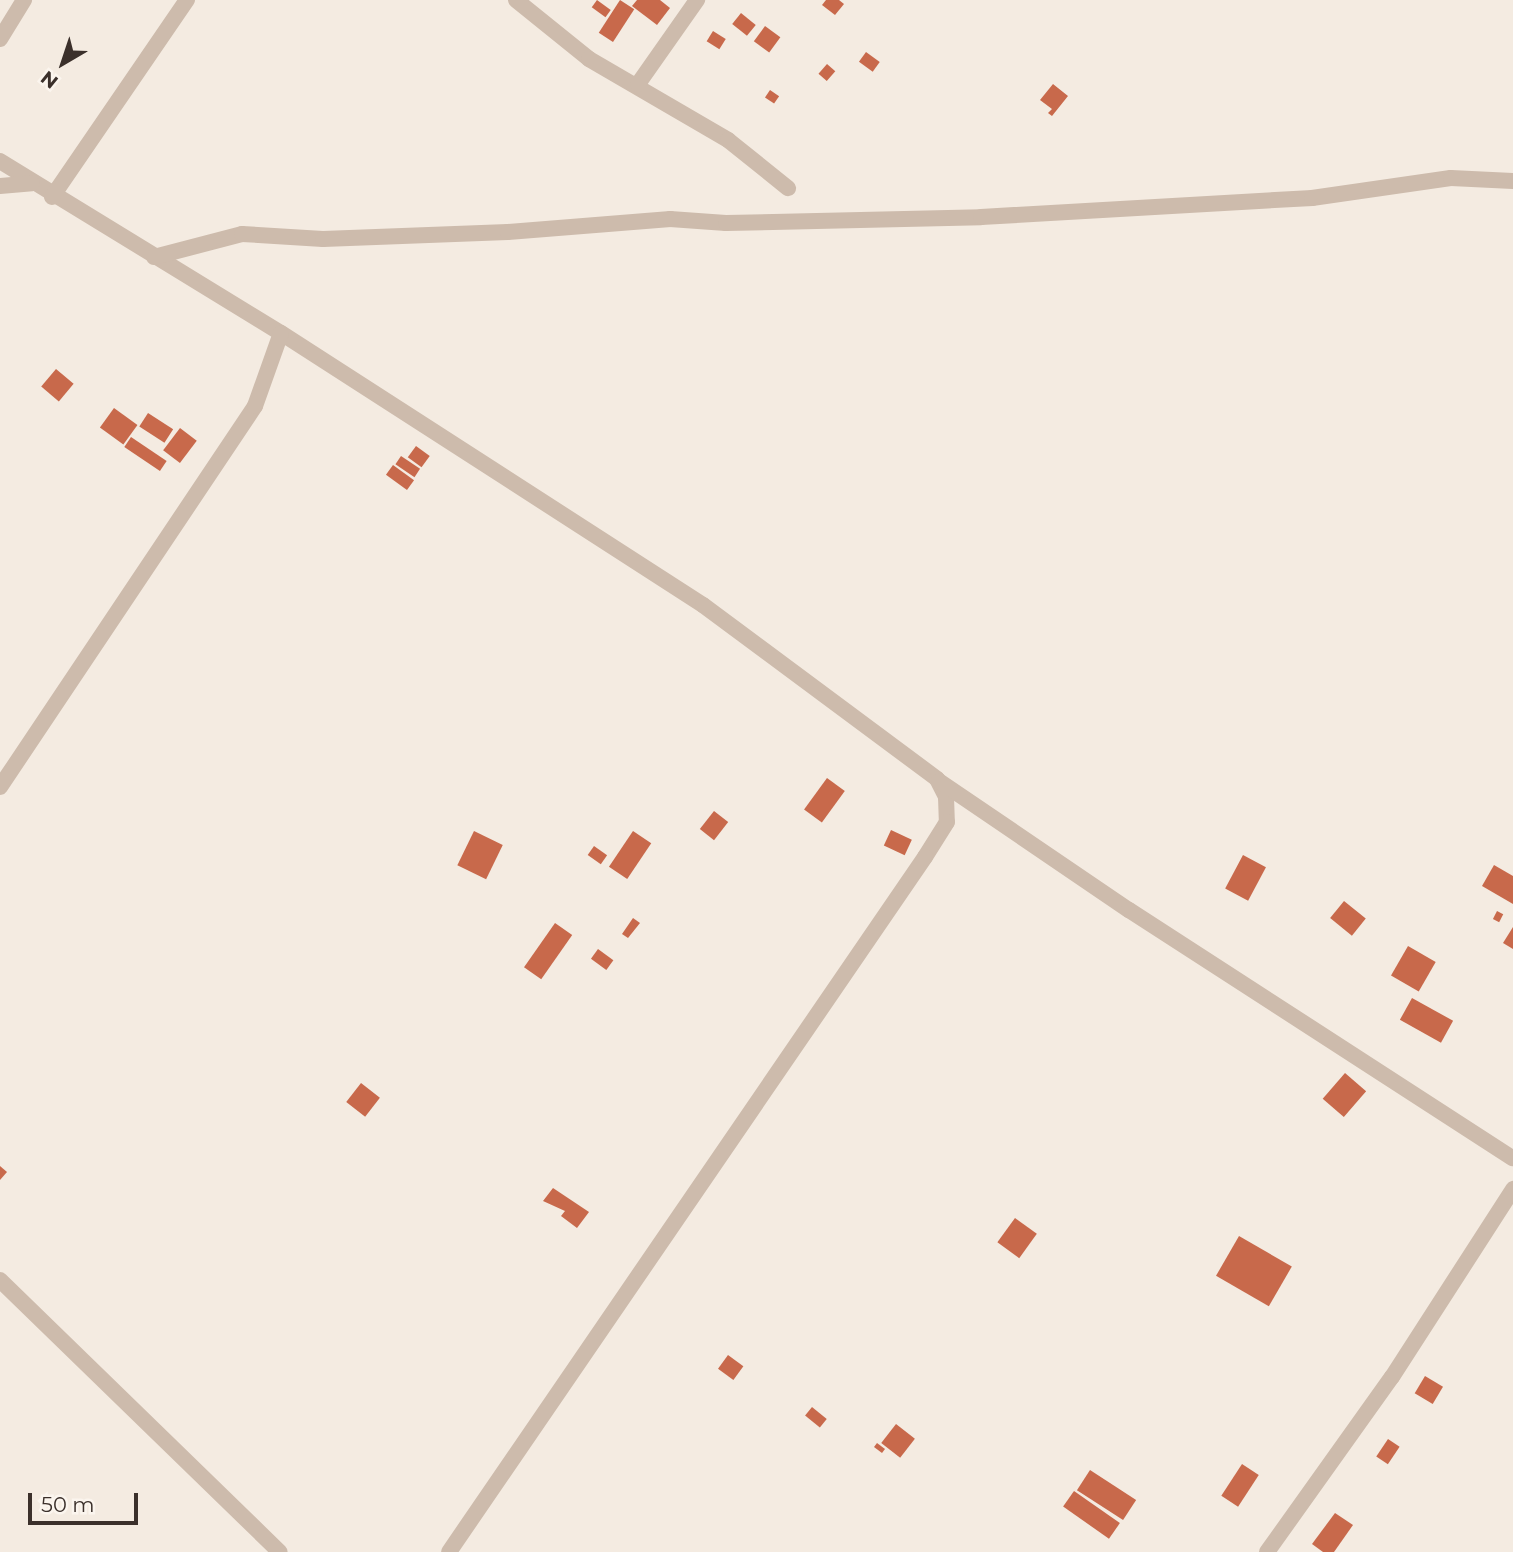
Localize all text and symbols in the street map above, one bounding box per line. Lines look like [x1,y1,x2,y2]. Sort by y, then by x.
north arrow [28,28,98,98]
text: N [36,66,63,93]
scale bar [32,1478,142,1522]
text: 50 m [41,1492,95,1517]

